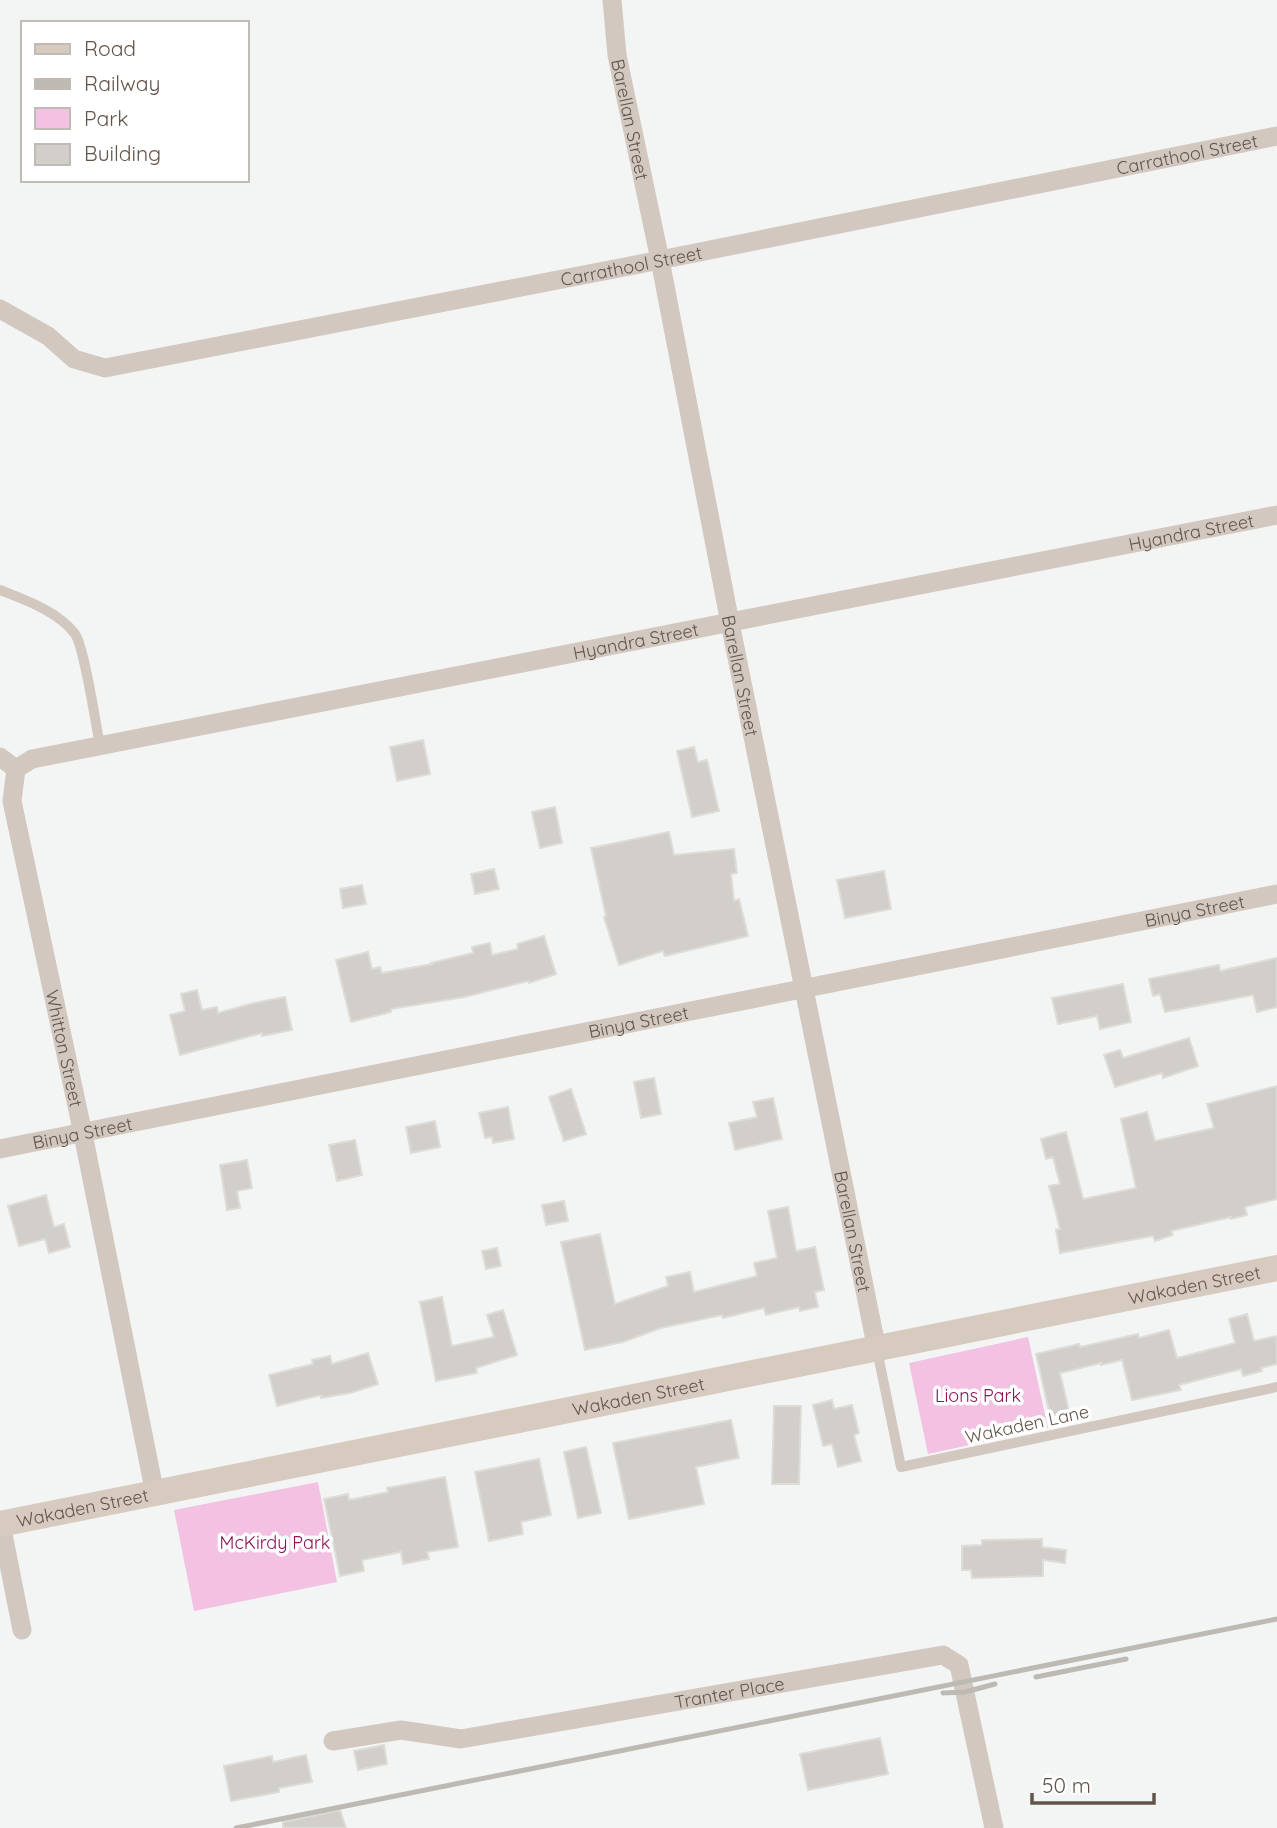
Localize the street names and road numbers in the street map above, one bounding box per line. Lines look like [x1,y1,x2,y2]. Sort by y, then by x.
street label: Barellan Street [607,57,654,182]
street label: Carrathool Street [1114,129,1260,180]
street label: Carrathool Street [558,240,704,291]
street label: Hyandra Street [1126,508,1256,555]
street label: Barellan Street [717,613,764,738]
street label: Hyandra Street [571,617,700,664]
street label: Binya Street [1143,889,1246,932]
street label: Whitton Street [41,988,88,1109]
street label: Binya Street [587,1000,690,1043]
street label: Binya Street [30,1111,134,1154]
street label: Barellan Street [830,1169,876,1294]
street label: Wakaden Street [1126,1260,1262,1309]
street label: Wakaden Street [570,1372,706,1421]
street label: Wakaden Lane [963,1400,1091,1448]
street label: Wakaden Street [14,1483,150,1532]
street label: Tranter Place [673,1671,786,1713]

